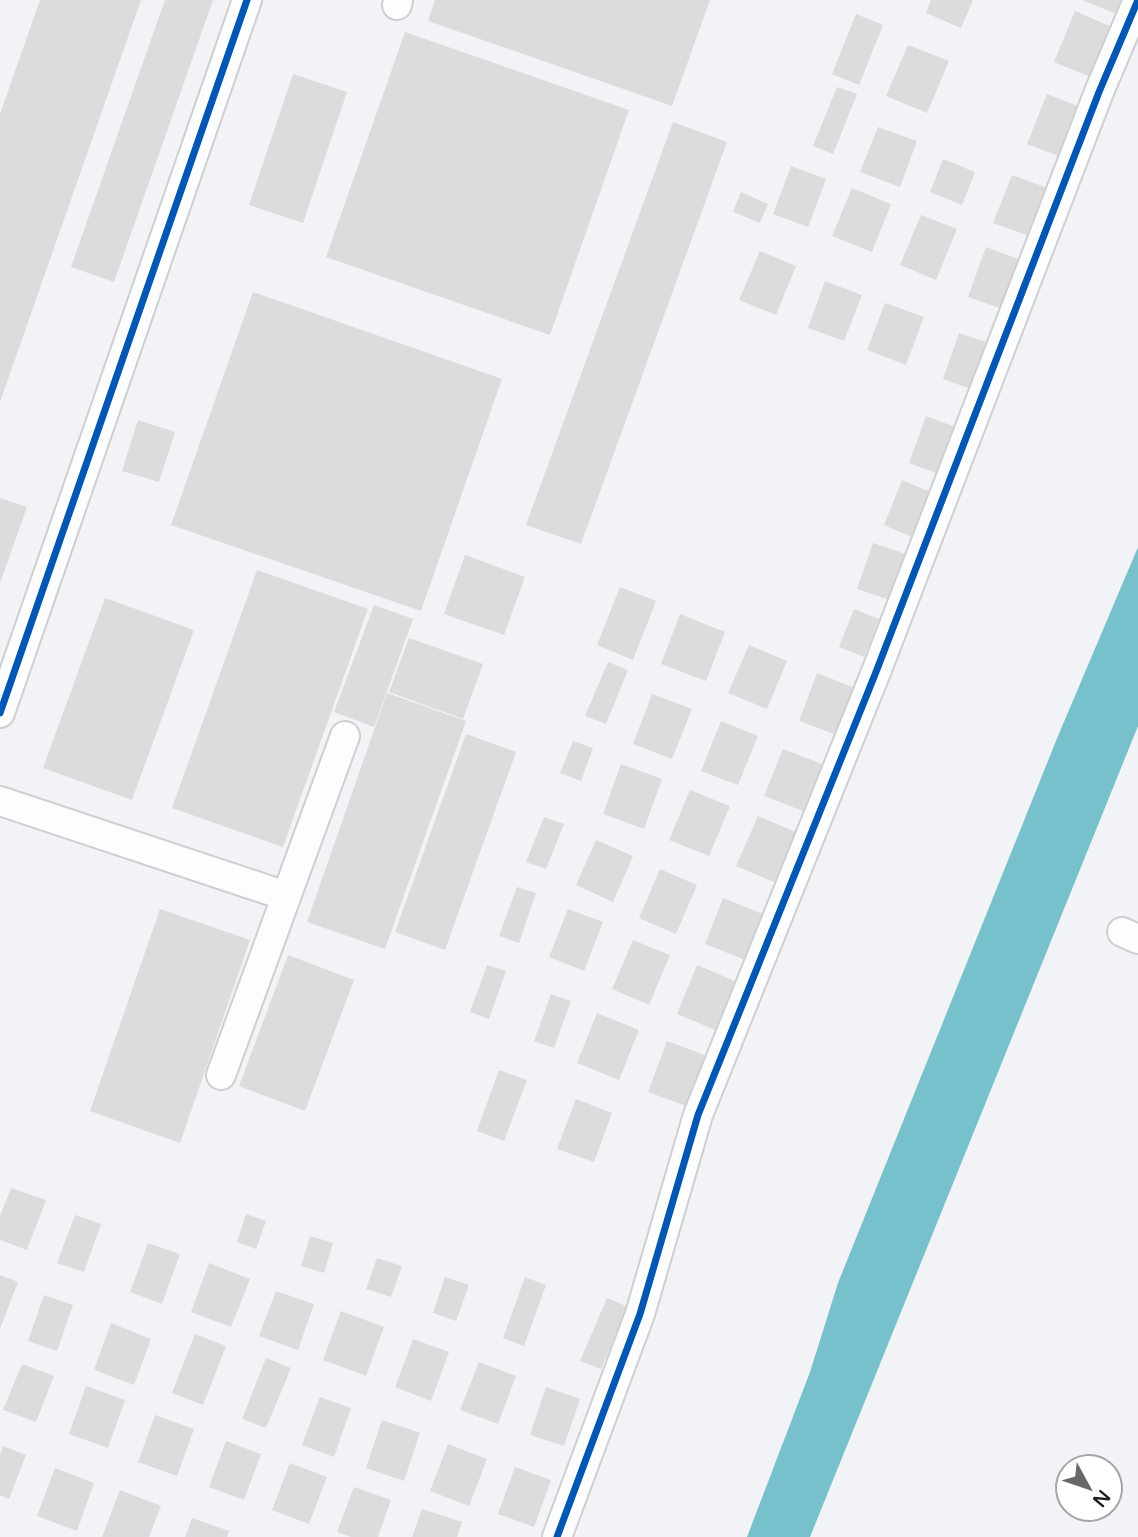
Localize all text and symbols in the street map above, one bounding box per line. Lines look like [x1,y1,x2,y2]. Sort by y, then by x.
north arrow [1054,1453,1124,1523]
text: N [1088,1485,1115,1511]

